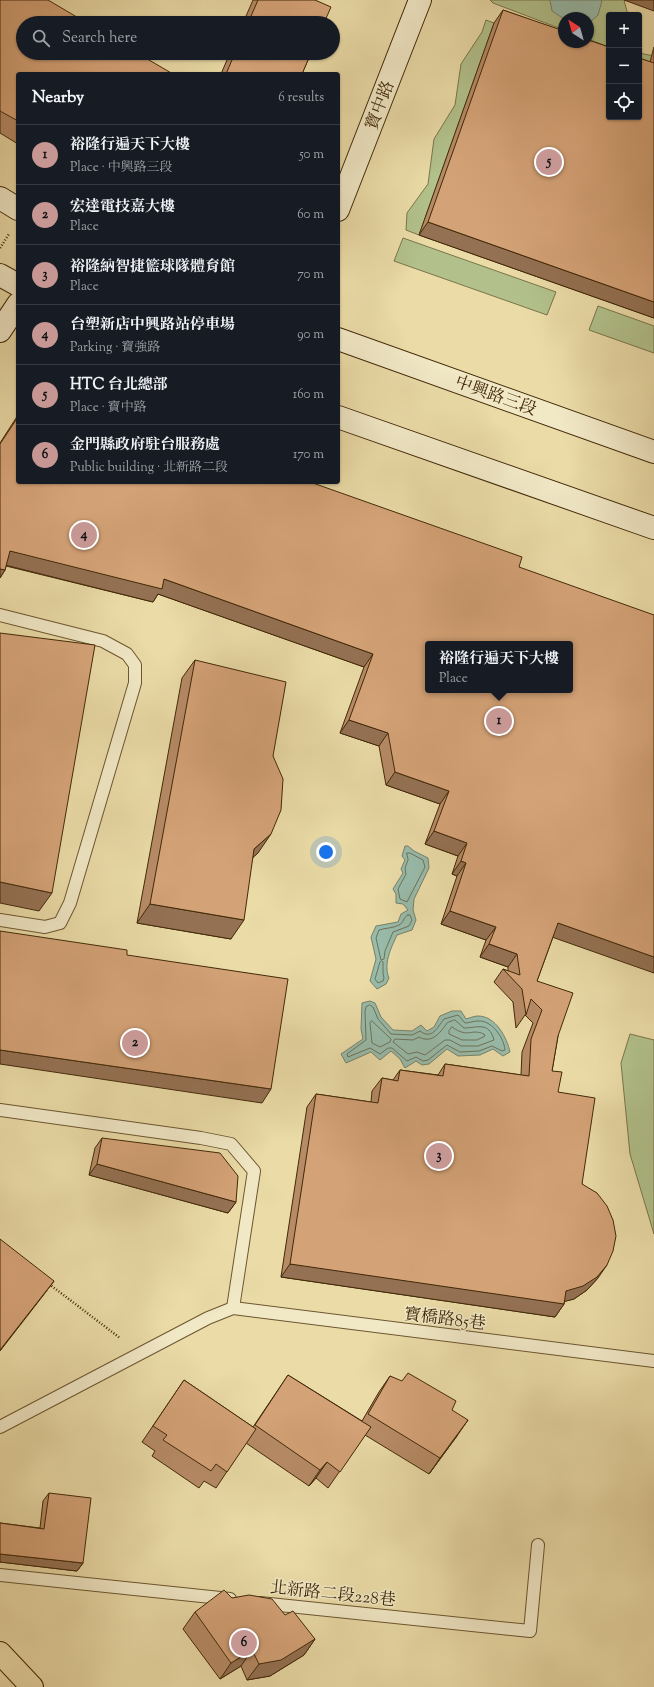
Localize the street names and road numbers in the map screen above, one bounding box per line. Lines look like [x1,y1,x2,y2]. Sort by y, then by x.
street label: 寶中路 [361,78,401,134]
street label: 中興路三段 [451,371,539,423]
street label: 寶橋路85巷 [402,1303,487,1337]
street label: 北新路二段228巷 [269,1576,397,1614]

